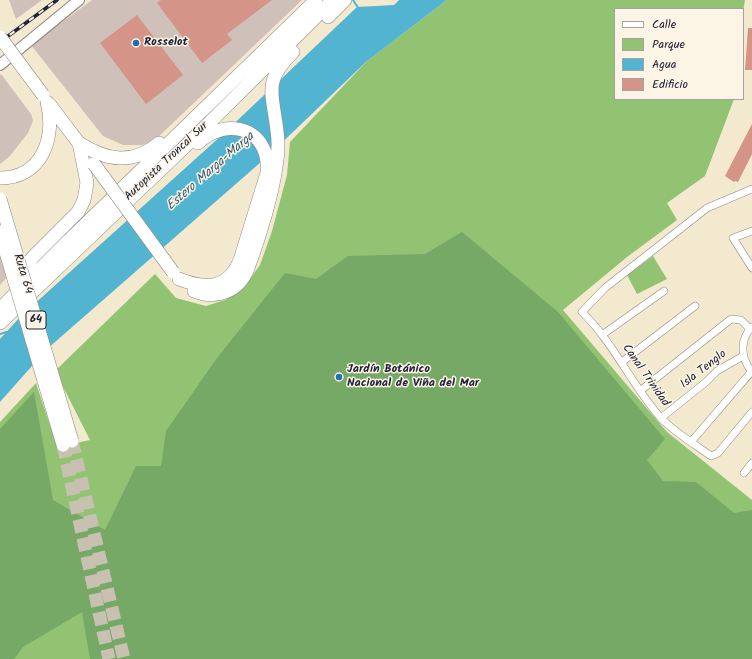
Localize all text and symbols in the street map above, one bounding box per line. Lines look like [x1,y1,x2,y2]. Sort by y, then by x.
legend [614,8,744,100]
text: Calle [652,15,676,34]
text: Parque [652,35,685,54]
place label: Rosselot [144,36,188,50]
marker: Rosselot [131,38,141,48]
text: Agua [652,55,676,74]
text: Edificio [652,75,688,94]
street label: Autopista Troncal Sur [122,120,212,204]
water label: Estero Marga-Marga [164,130,258,214]
street label: Ruta 64 [9,252,35,296]
road number: 64 [26,311,46,329]
street label: Canal Trinidad [618,342,672,410]
street label: Isla Tenglo [678,348,730,392]
place label: Jardín Botánico Nacional de Viña del Mar [347,363,479,391]
marker: Jardín Botánico Nacional de Viña del Mar [334,372,344,382]

